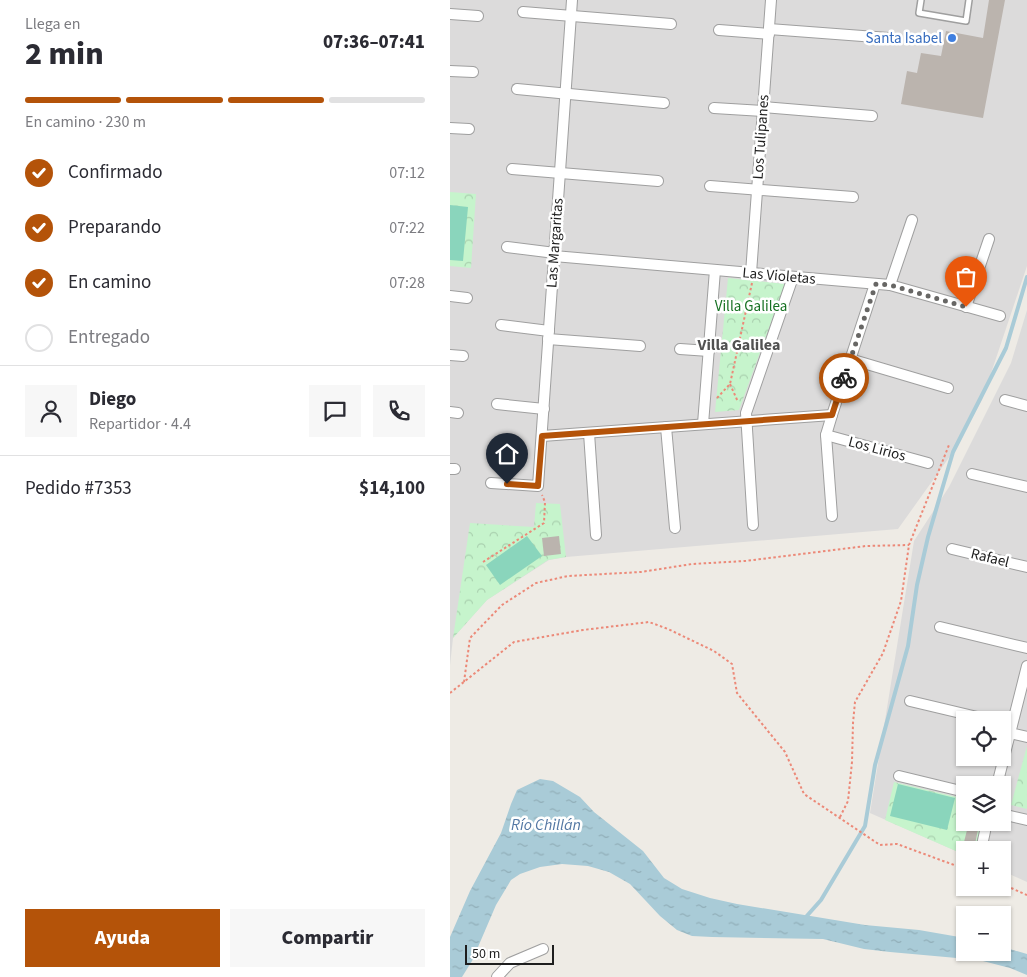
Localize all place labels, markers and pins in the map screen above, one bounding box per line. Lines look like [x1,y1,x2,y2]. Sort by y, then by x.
place label: Santa Isabel [866,28,942,49]
marker: Santa Isabel [946,32,958,44]
pin [945,256,987,307]
pin [486,433,528,484]

